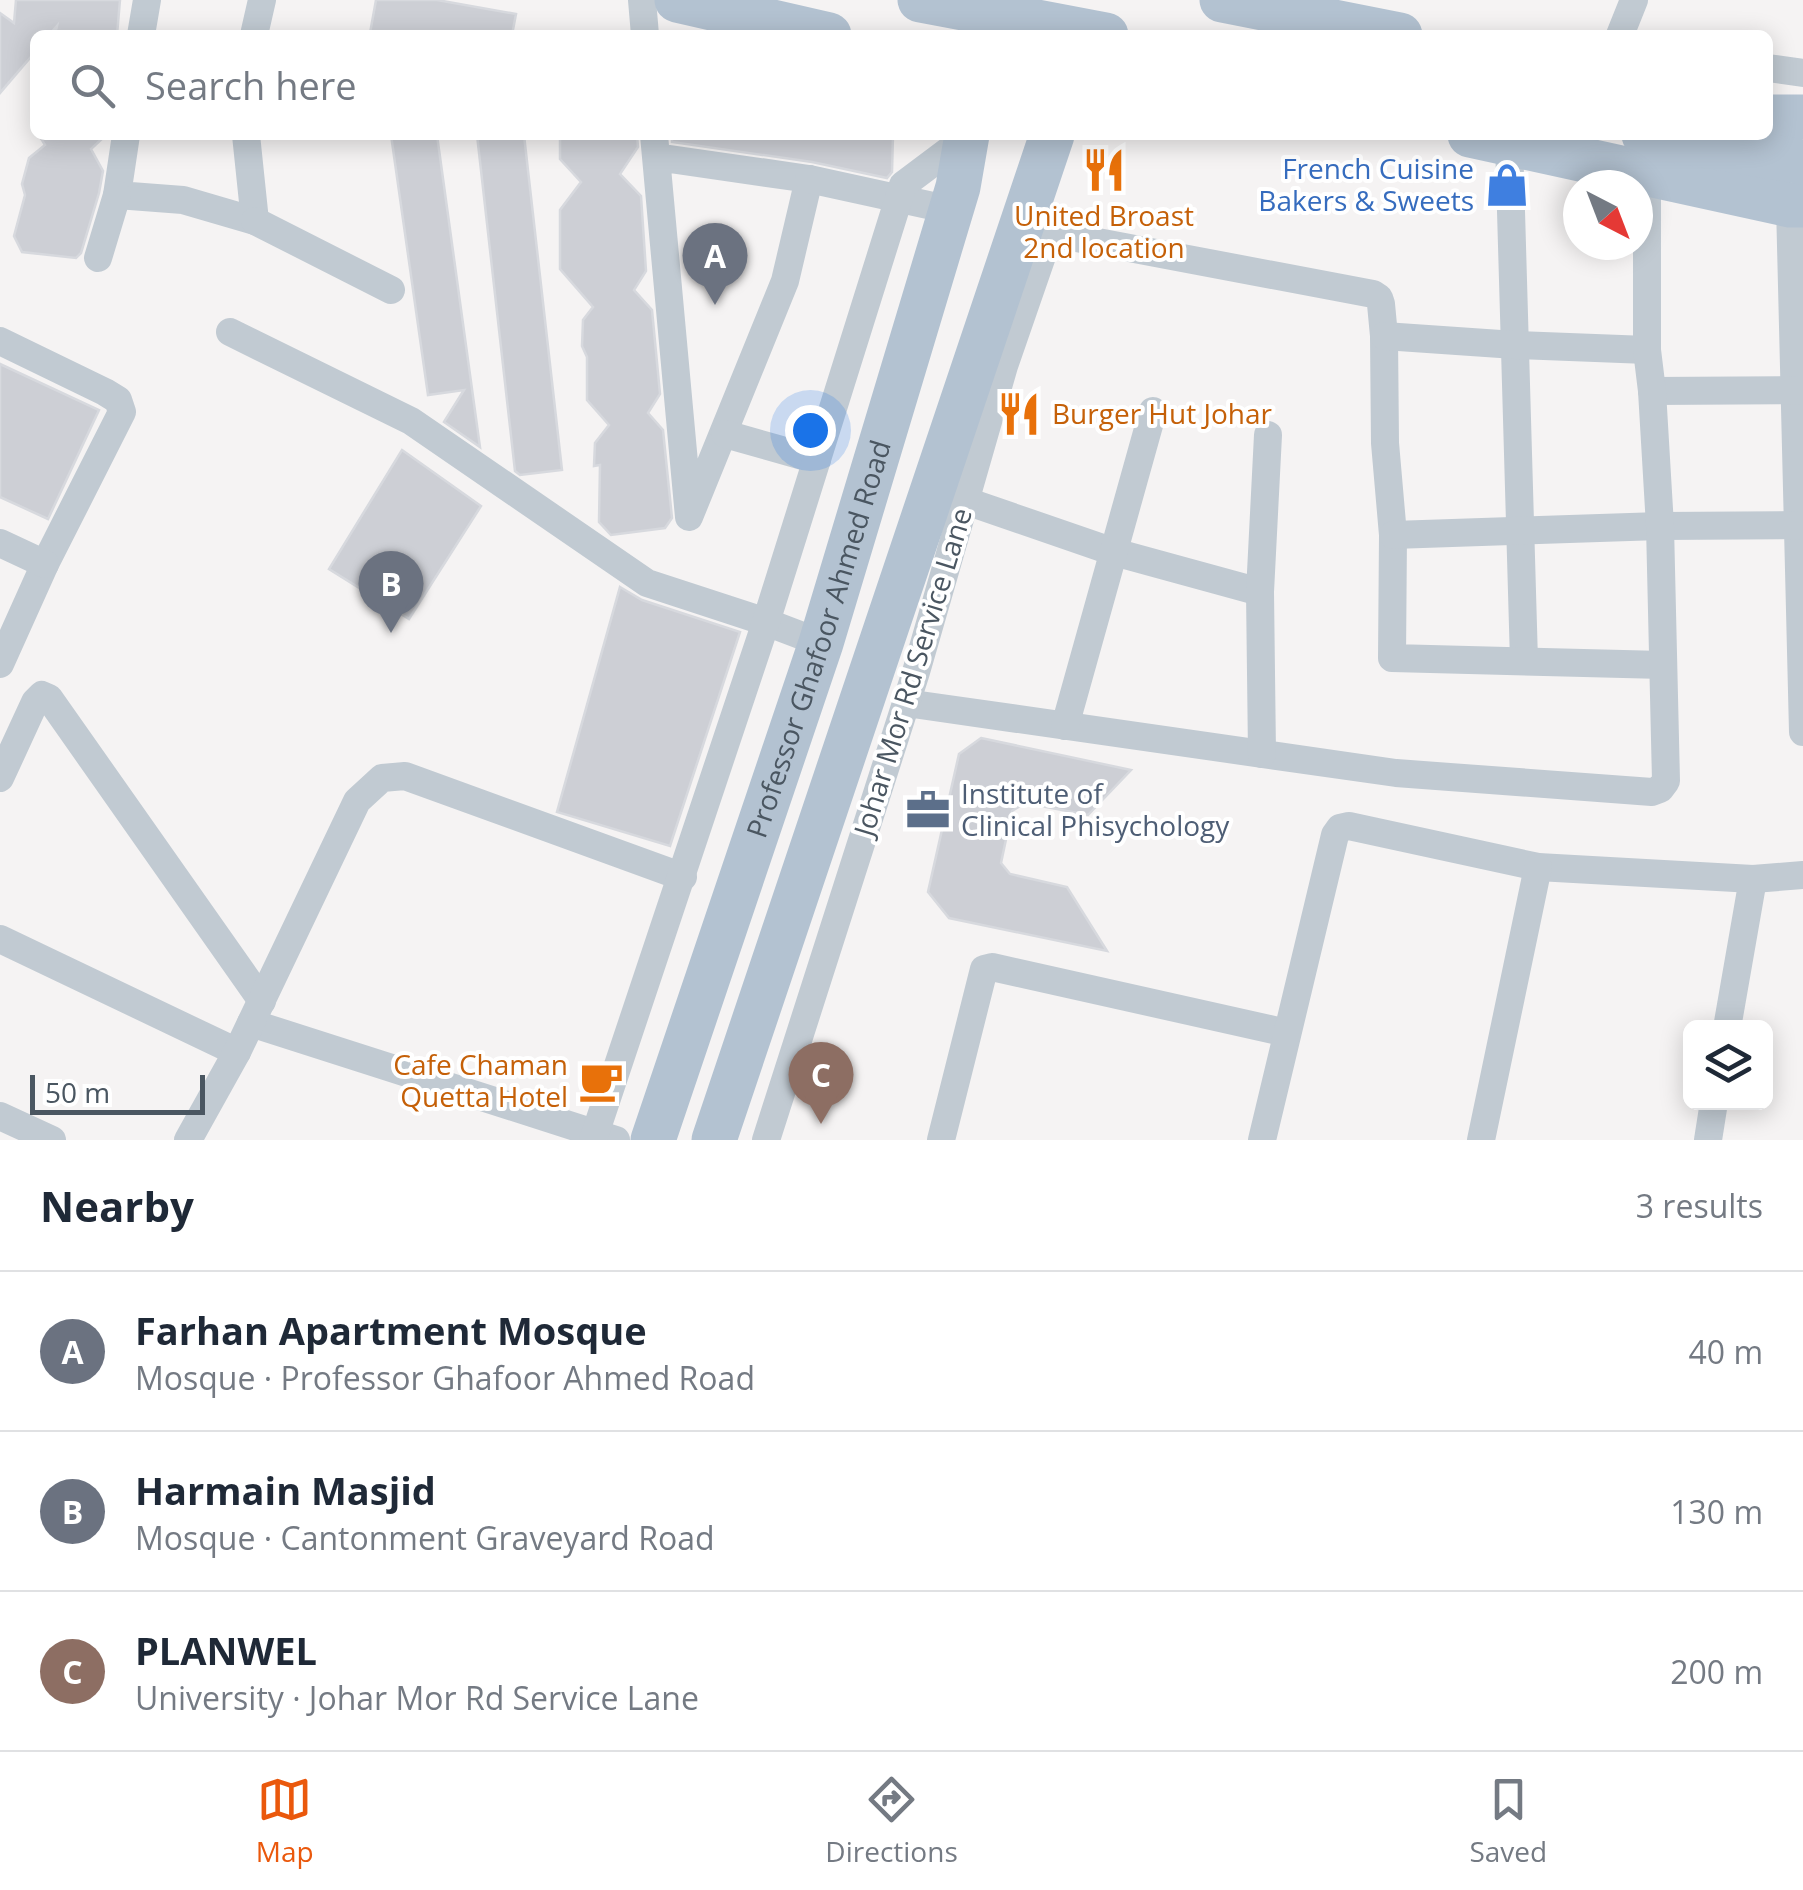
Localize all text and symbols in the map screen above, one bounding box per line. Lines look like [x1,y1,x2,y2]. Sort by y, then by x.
search box [30,30,1773,140]
icon: search [65,58,120,113]
text: Search here [145,59,357,111]
restaurant icon: United Broast 2nd location [1080,146,1128,194]
place label: French Cuisine Bakers & Sweets [1258,149,1474,219]
shop icon: French Cuisine Bakers & Sweets [1483,161,1531,209]
north arrow [1563,170,1653,260]
place label: United Broast 2nd location [1014,196,1194,266]
pin: A [682,222,748,305]
restaurant icon: Burger Hut Johar [995,390,1043,438]
place label: Burger Hut Johar [1052,394,1273,432]
your location [785,405,836,456]
street label: Professor Ghafoor Ahmed Road [737,435,899,842]
street label: Johar Mor Rd Service Lane [843,503,980,843]
pin: B [358,550,424,633]
place label: Institute of Clinical Phisychology [961,774,1230,844]
office icon: Institute of Clinical Phisychology [904,786,952,834]
map controls [1683,1020,1773,1110]
button: layers [1683,1020,1773,1110]
pin: C [788,1042,854,1124]
place label: Cafe Chaman Quetta Hotel [393,1045,568,1115]
cafe icon: Cafe Chaman Quetta Hotel [577,1057,625,1105]
scale bar [30,1070,205,1114]
text: 50 m [45,1073,110,1111]
text: Nearby [40,1177,194,1234]
text: 3 results [1636,1184,1763,1227]
text: Farhan Apartment Mosque [135,1304,647,1356]
text: A [61,1330,84,1373]
text: 40 m [1688,1330,1763,1373]
text: Mosque · Professor Ghafoor Ahmed Road [135,1356,755,1399]
text: Harmain Masjid [135,1464,436,1516]
text: B [62,1490,83,1533]
text: 130 m [1670,1490,1763,1533]
text: Mosque · Cantonment Graveyard Road [135,1516,714,1559]
text: PLANWEL [135,1624,317,1676]
text: C [62,1650,83,1693]
text: 200 m [1670,1650,1763,1693]
text: University · Johar Mor Rd Service Lane [135,1676,699,1719]
tab: Map [256,1772,314,1870]
tab: Directions [825,1772,958,1870]
tab: Saved [1469,1772,1547,1870]

